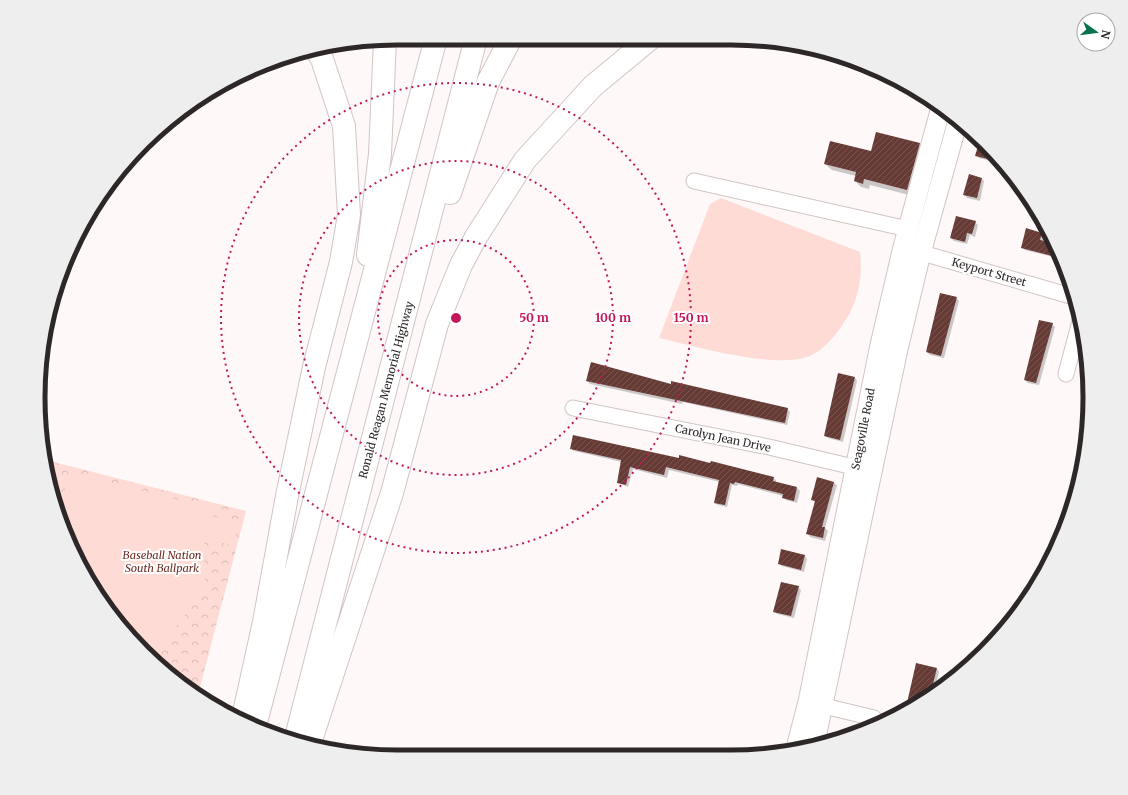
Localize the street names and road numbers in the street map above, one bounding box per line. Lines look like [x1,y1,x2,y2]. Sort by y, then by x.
street label: Keyport Street [950,255,1028,289]
street label: Ronald Reagan Memorial Highway [356,299,417,480]
street label: Seagoville Road [848,387,878,471]
street label: Carolyn Jean Drive [674,421,772,455]

